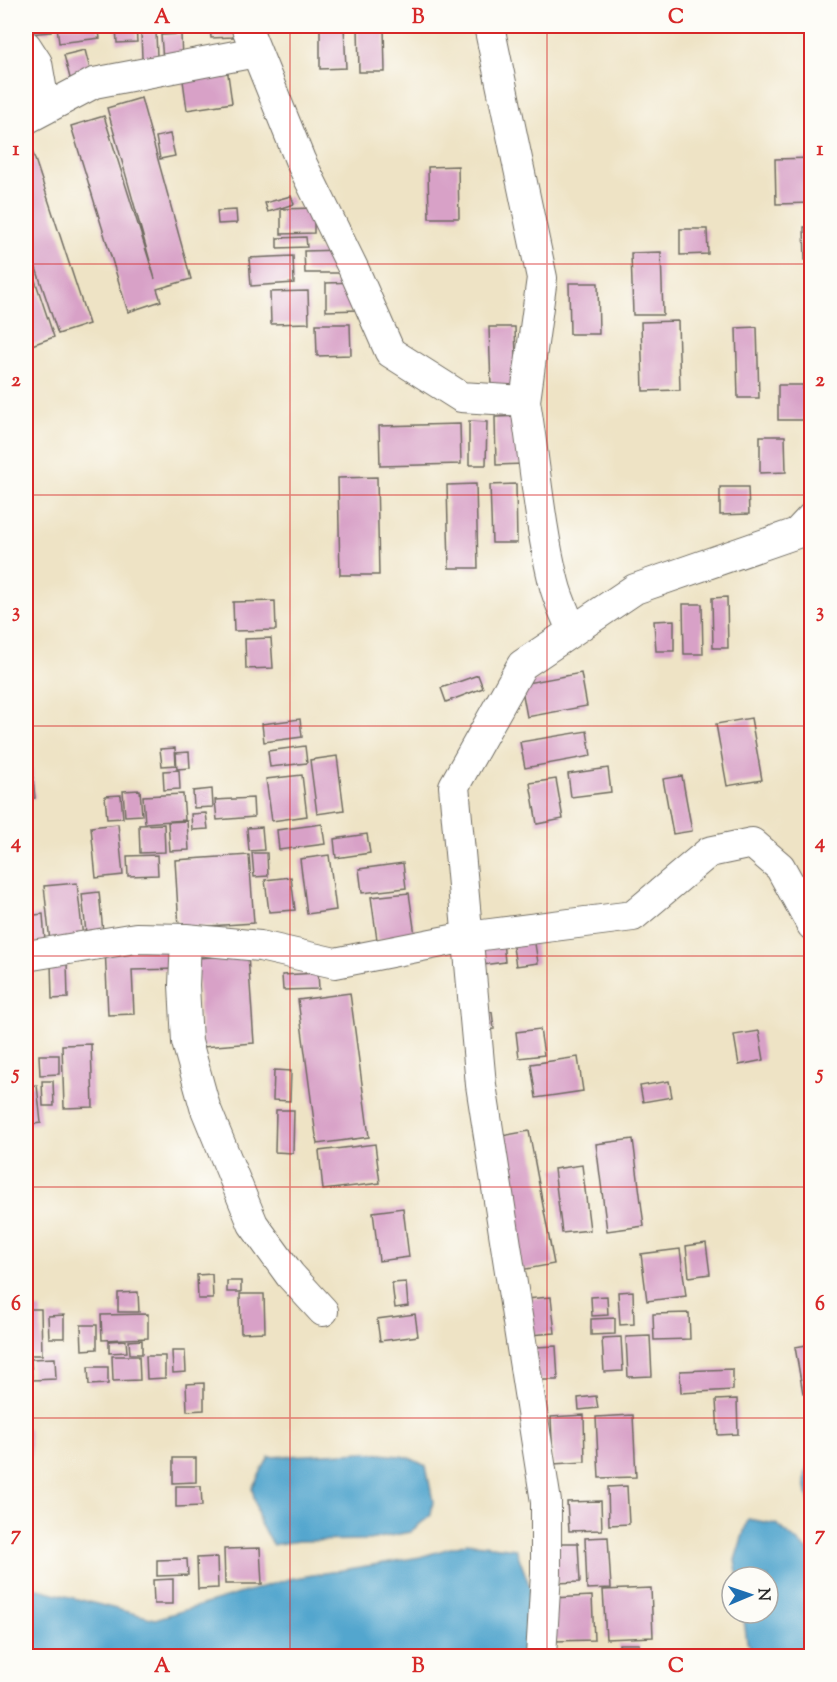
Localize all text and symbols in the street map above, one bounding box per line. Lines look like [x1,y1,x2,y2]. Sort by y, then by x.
text: A [154,4,171,33]
text: B [412,4,425,33]
text: C [668,4,684,33]
text: 1 [13,136,20,165]
text: 1 [817,136,824,165]
text: 2 [11,367,21,396]
text: 2 [815,367,825,396]
text: 3 [12,598,20,627]
text: 3 [816,598,824,627]
text: 4 [10,829,21,858]
text: 4 [814,829,825,858]
text: 5 [11,1060,20,1089]
text: 5 [815,1060,824,1089]
text: 6 [11,1291,21,1320]
text: 6 [815,1291,825,1320]
text: 7 [11,1521,22,1550]
text: 7 [815,1521,826,1550]
north arrow [720,1565,780,1625]
text: N [751,1588,774,1602]
text: A [154,1653,171,1682]
text: B [412,1653,425,1682]
text: C [668,1653,684,1682]

